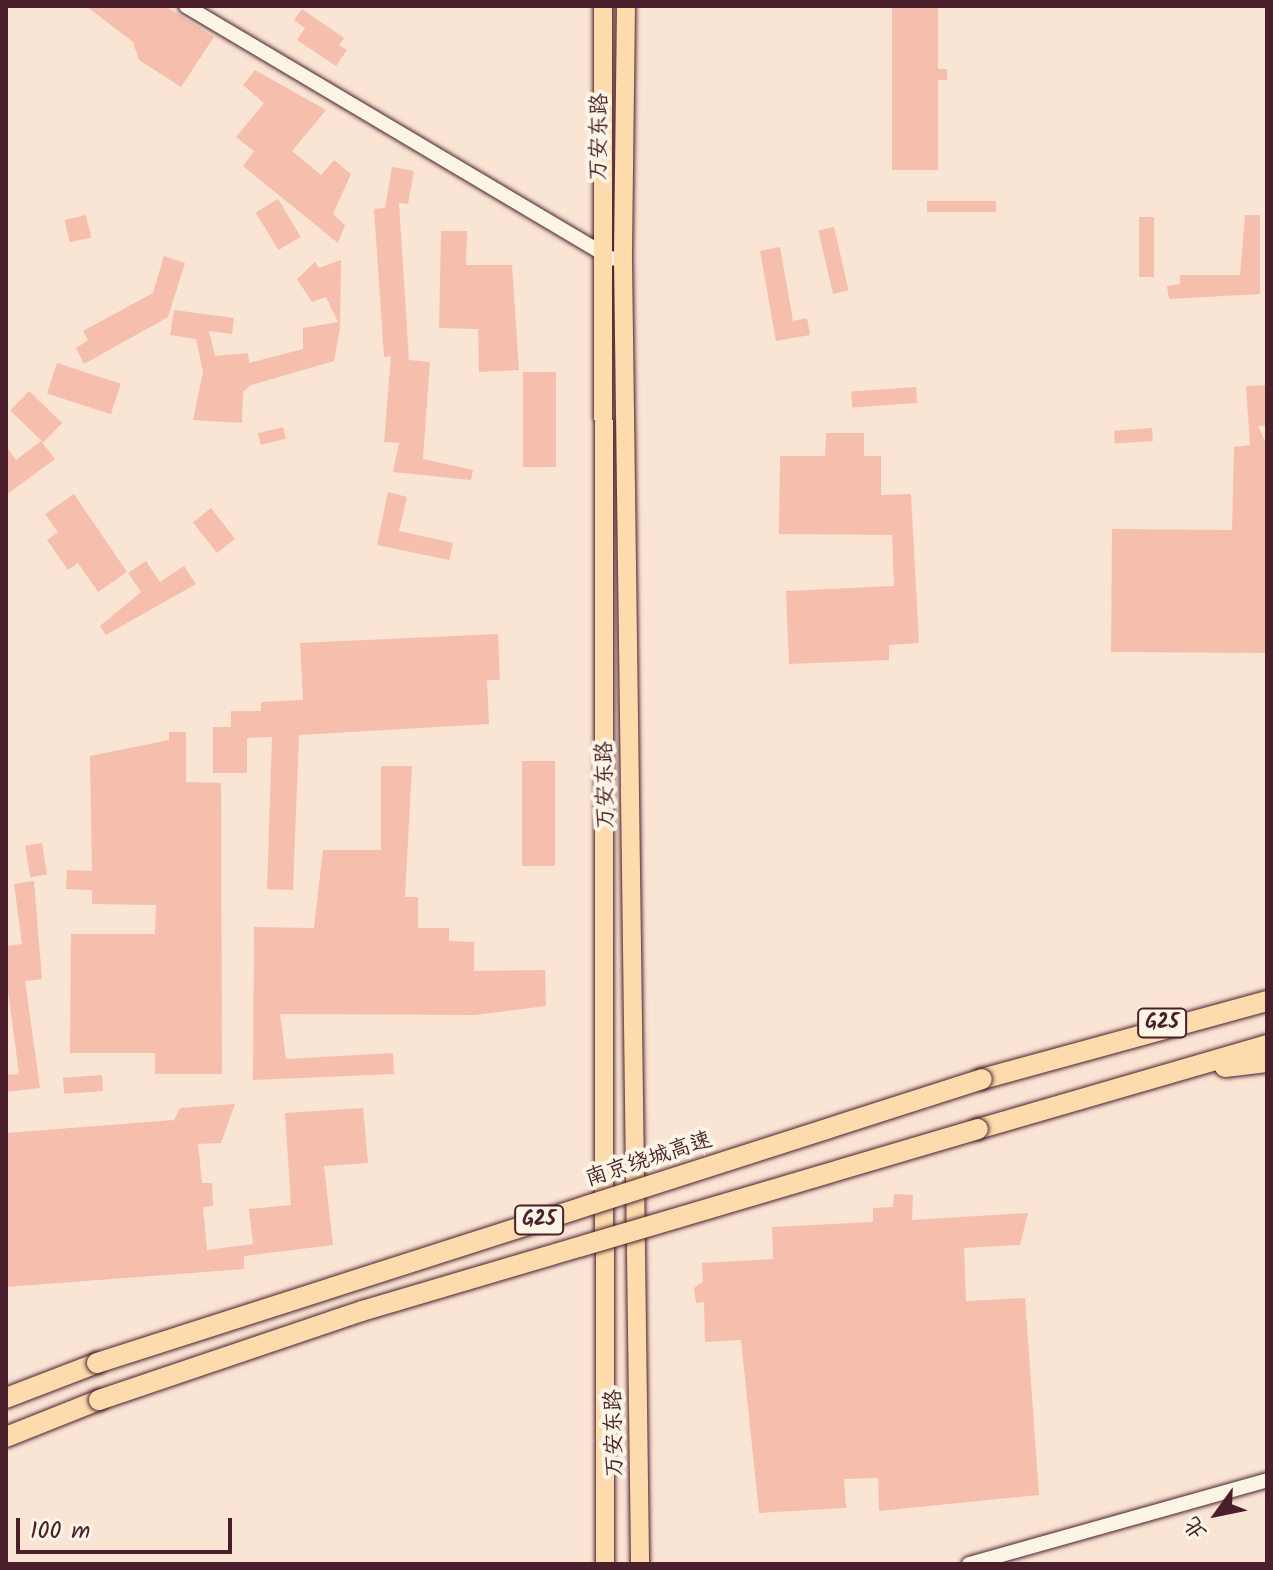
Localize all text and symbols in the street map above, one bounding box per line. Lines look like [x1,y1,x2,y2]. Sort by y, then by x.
street label: 万安东路 [586,93,614,181]
street label: 万安东路 [592,741,620,829]
road number: G25 [1136,1007,1188,1039]
street label: 南京绕城高速 [582,1127,716,1193]
road number: G25 [513,1204,565,1236]
street label: 万安东路 [601,1389,629,1477]
north arrow [1177,1474,1257,1554]
scale bar [20,1502,236,1552]
text: 北 [1176,1509,1217,1546]
text: 100 m [30,1512,90,1551]

